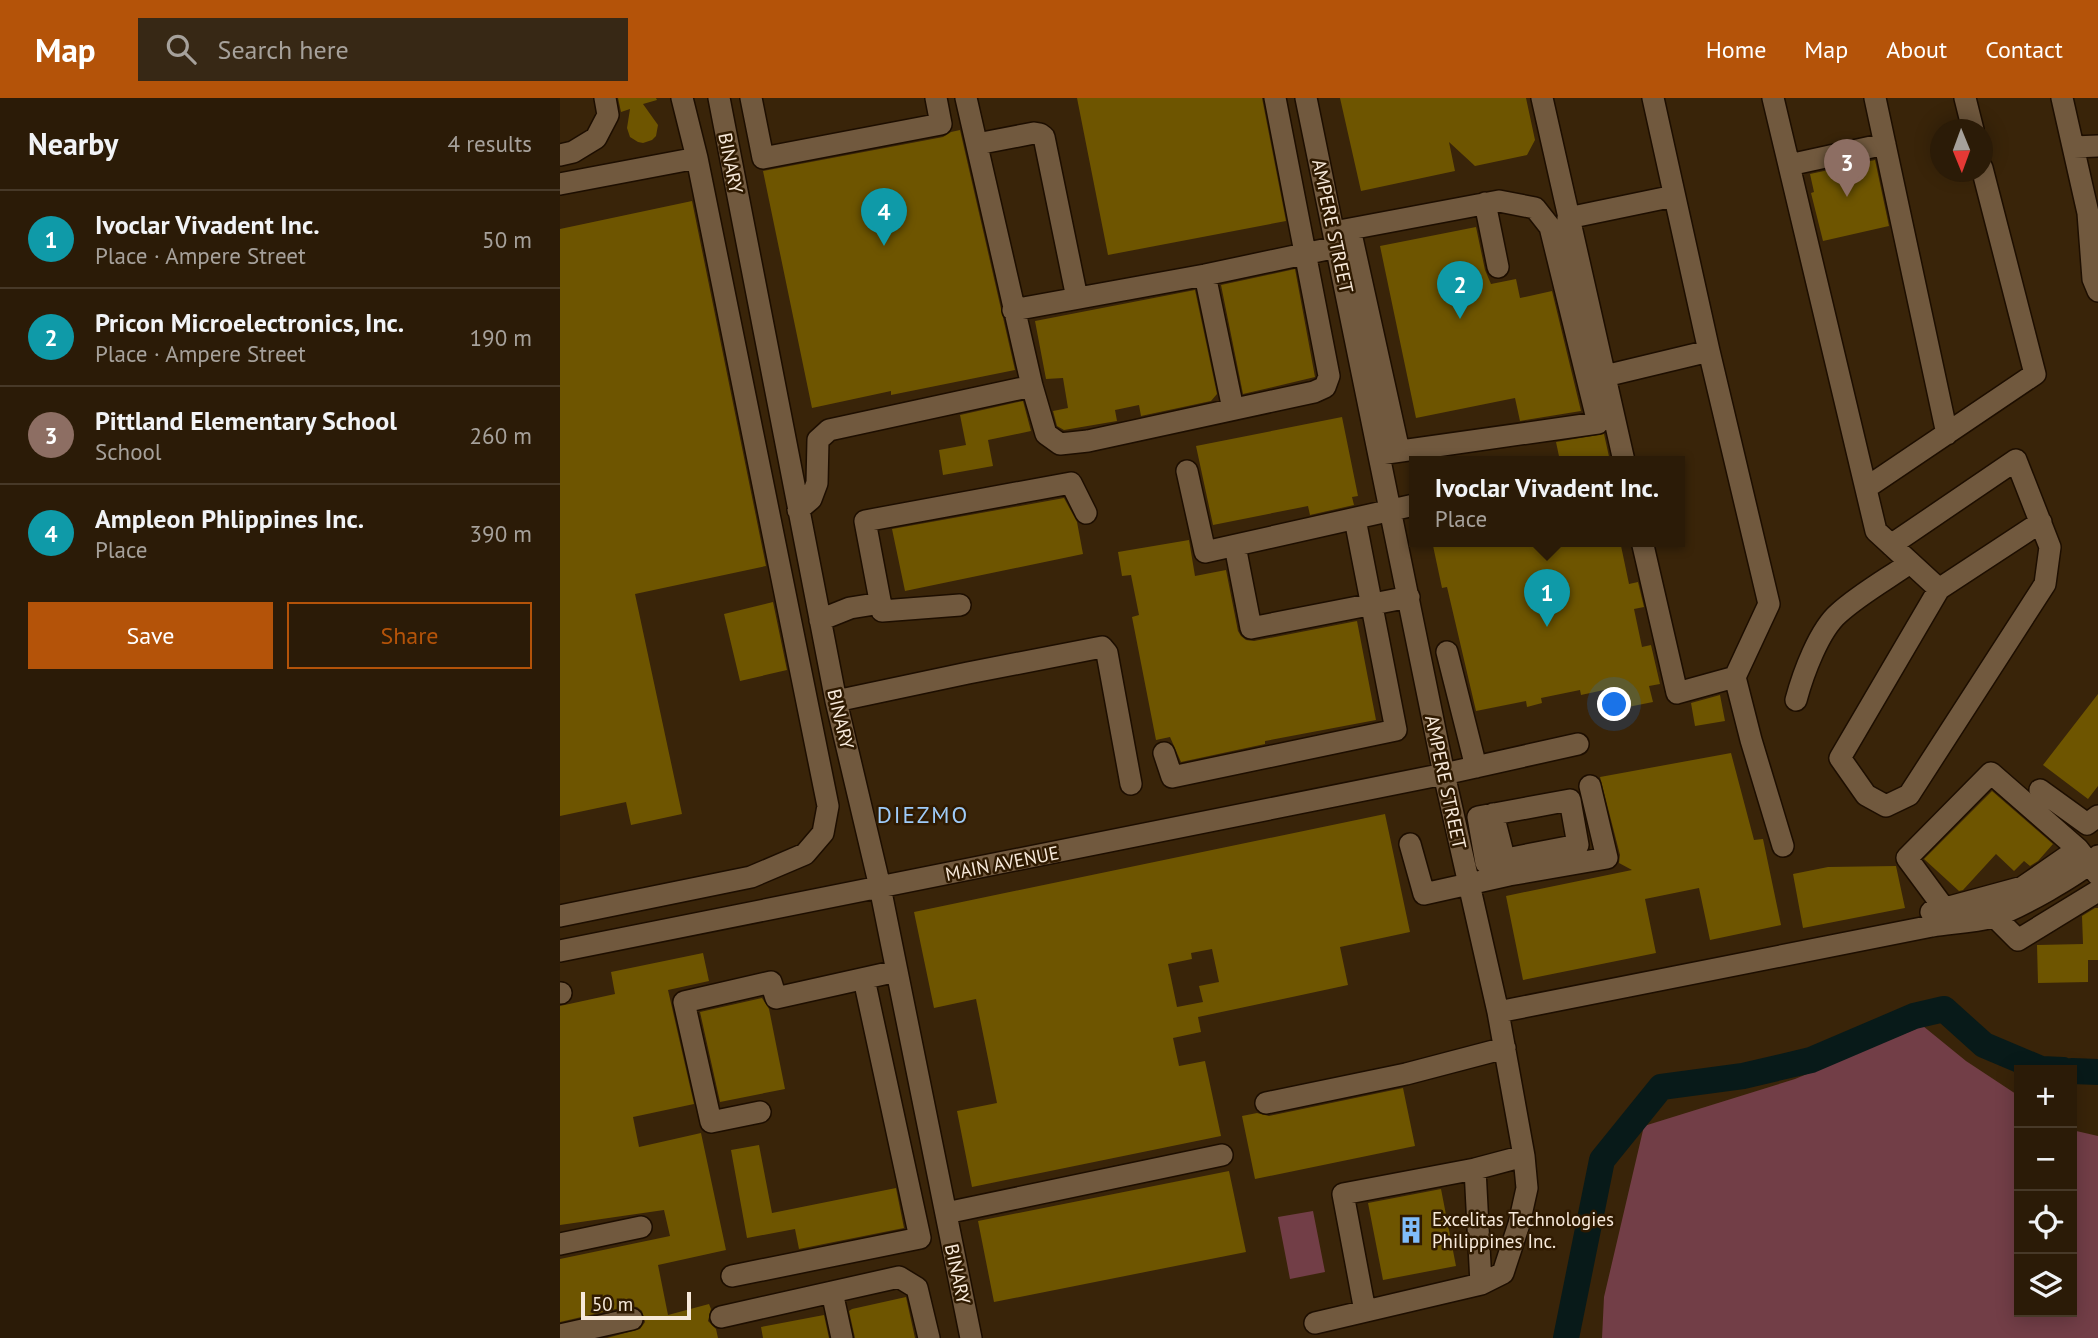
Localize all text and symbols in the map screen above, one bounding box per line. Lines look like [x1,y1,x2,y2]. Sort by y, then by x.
search box [138,18,628,81]
text: Map [35,28,96,71]
icon: search [162,30,200,68]
text: Search here [218,33,349,66]
text: Home [1706,34,1766,65]
text: Map [1804,34,1848,65]
text: About [1886,34,1947,65]
text: Contact [1985,34,2063,65]
north arrow [1930,119,1993,182]
text: Nearby [28,124,118,163]
text: 4 results [448,129,532,158]
street label: BINARY [713,131,749,196]
pin: 3 [1824,139,1870,197]
street label: AMPERE STREET [1307,157,1359,296]
pin: 4 [861,188,907,246]
text: Ivoclar Vivadent Inc. [95,208,320,241]
text: 1 [44,225,58,254]
text: 50 m [482,225,532,254]
text: Place · Ampere Street [95,241,306,270]
pin: 2 [1437,261,1483,319]
text: Pricon Microelectronics, Inc. [95,306,404,339]
text: 2 [44,323,58,352]
text: 190 m [470,323,532,352]
text: Place · Ampere Street [95,339,306,368]
text: Pittland Elementary School [95,404,397,437]
text: 3 [44,421,58,450]
text: 260 m [470,421,532,450]
text: School [95,437,162,466]
popup [1409,456,1685,547]
text: Ivoclar Vivadent Inc. [1435,471,1659,504]
text: Ampleon Phlippines Inc. [95,502,364,535]
text: Place [1435,504,1487,533]
text: 4 [44,519,58,548]
text: 390 m [470,519,532,548]
text: Place [95,535,148,564]
pin: 1 [1524,569,1570,627]
button: Save [28,602,273,669]
button: Share [287,602,532,669]
street label: BINARY [822,686,860,752]
your location [1597,687,1631,721]
street label: AMPERE STREET [1420,713,1472,852]
district label: DIEZMO [877,800,969,829]
street label: MAIN AVENUE [943,840,1061,886]
map controls [2014,1065,2077,1317]
button: + [2014,1065,2077,1128]
button: − [2014,1128,2077,1191]
button: locate [2014,1191,2077,1254]
place label: Excelitas Technologies Philippines Inc. [1432,1207,1614,1253]
building icon: Excelitas Technologies Philippines Inc. [1396,1215,1426,1245]
street label: BINARY [940,1242,976,1307]
button: layers [2014,1254,2077,1317]
scale bar [581,1289,691,1321]
text: 50 m [592,1292,633,1316]

